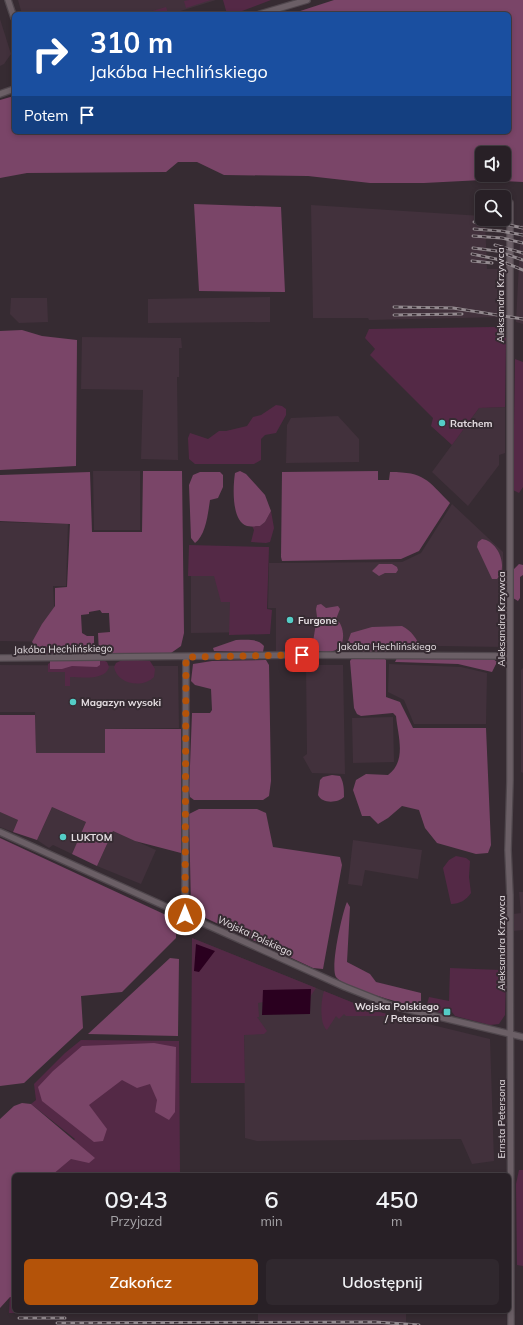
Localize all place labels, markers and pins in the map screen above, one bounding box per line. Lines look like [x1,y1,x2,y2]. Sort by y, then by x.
place label: Ratchem [450,417,492,430]
marker: Ratchem [437,418,447,428]
place label: Furgone [298,614,338,627]
marker: Furgone [285,615,295,625]
pin [285,638,319,672]
place label: Magazyn wysoki [81,696,161,709]
marker: Magazyn wysoki [68,697,78,707]
place label: LUKTOM [71,831,112,844]
marker: LUKTOM [58,832,68,842]
place label: Wojska Polskiego / Petersona [355,1000,439,1025]
marker: Wojska Polskiego / Petersona [442,1007,452,1017]

